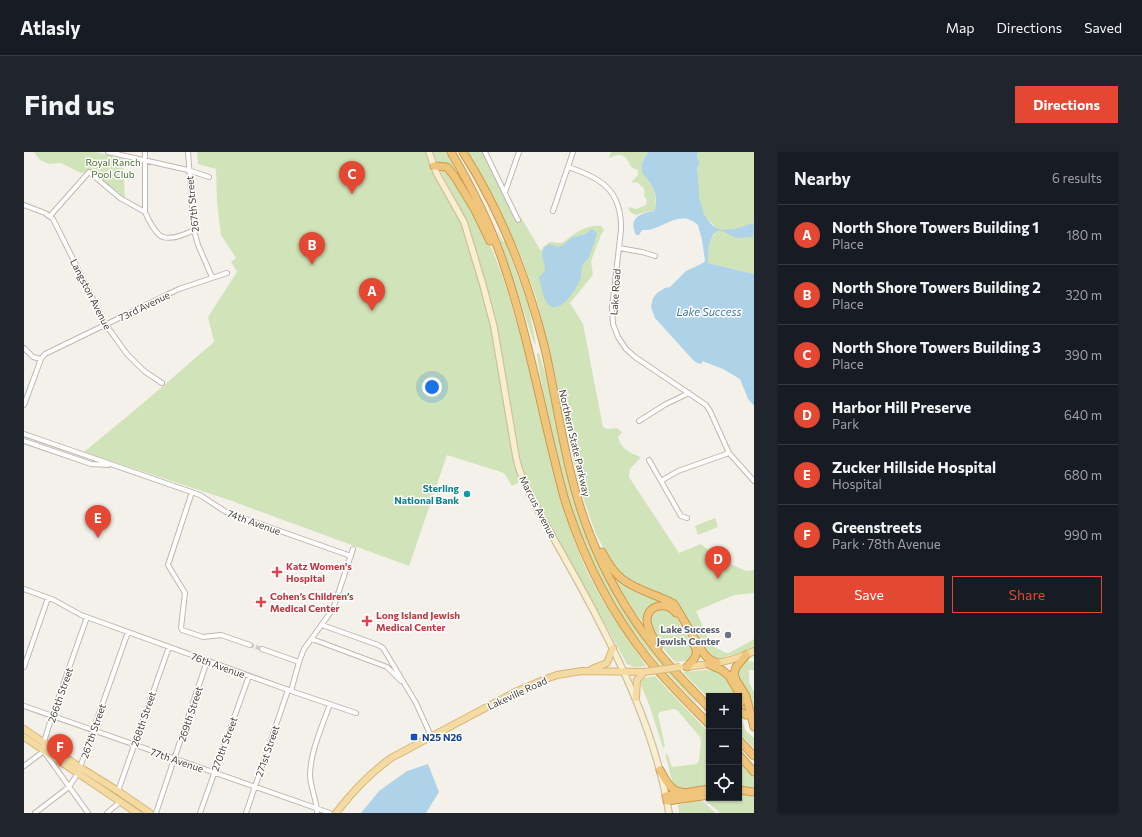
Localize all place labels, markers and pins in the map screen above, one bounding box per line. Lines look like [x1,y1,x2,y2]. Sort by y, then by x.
pin: C [339,161,365,194]
pin: B [299,232,325,265]
pin: A [359,278,385,311]
place label: Sterling National Bank [394,482,459,506]
marker: Sterling National Bank [462,489,472,499]
pin: E [85,505,111,538]
pin: D [705,546,731,579]
place label: Katz Women's Hospital [286,560,352,584]
marker: Katz Women's Hospital [271,566,283,578]
place label: Cohen’s Children’s Medical Center [270,590,354,614]
marker: Cohen’s Children’s Medical Center [255,596,267,608]
place label: Long Island Jewish Medical Center [376,609,460,633]
marker: Long Island Jewish Medical Center [361,615,373,627]
place label: Lake Success Jewish Center [657,623,720,647]
marker: Lake Success Jewish Center [723,630,733,640]
place label: N25 N26 [422,731,462,743]
marker: N25 N26 [409,732,419,742]
pin: F [47,734,73,767]

